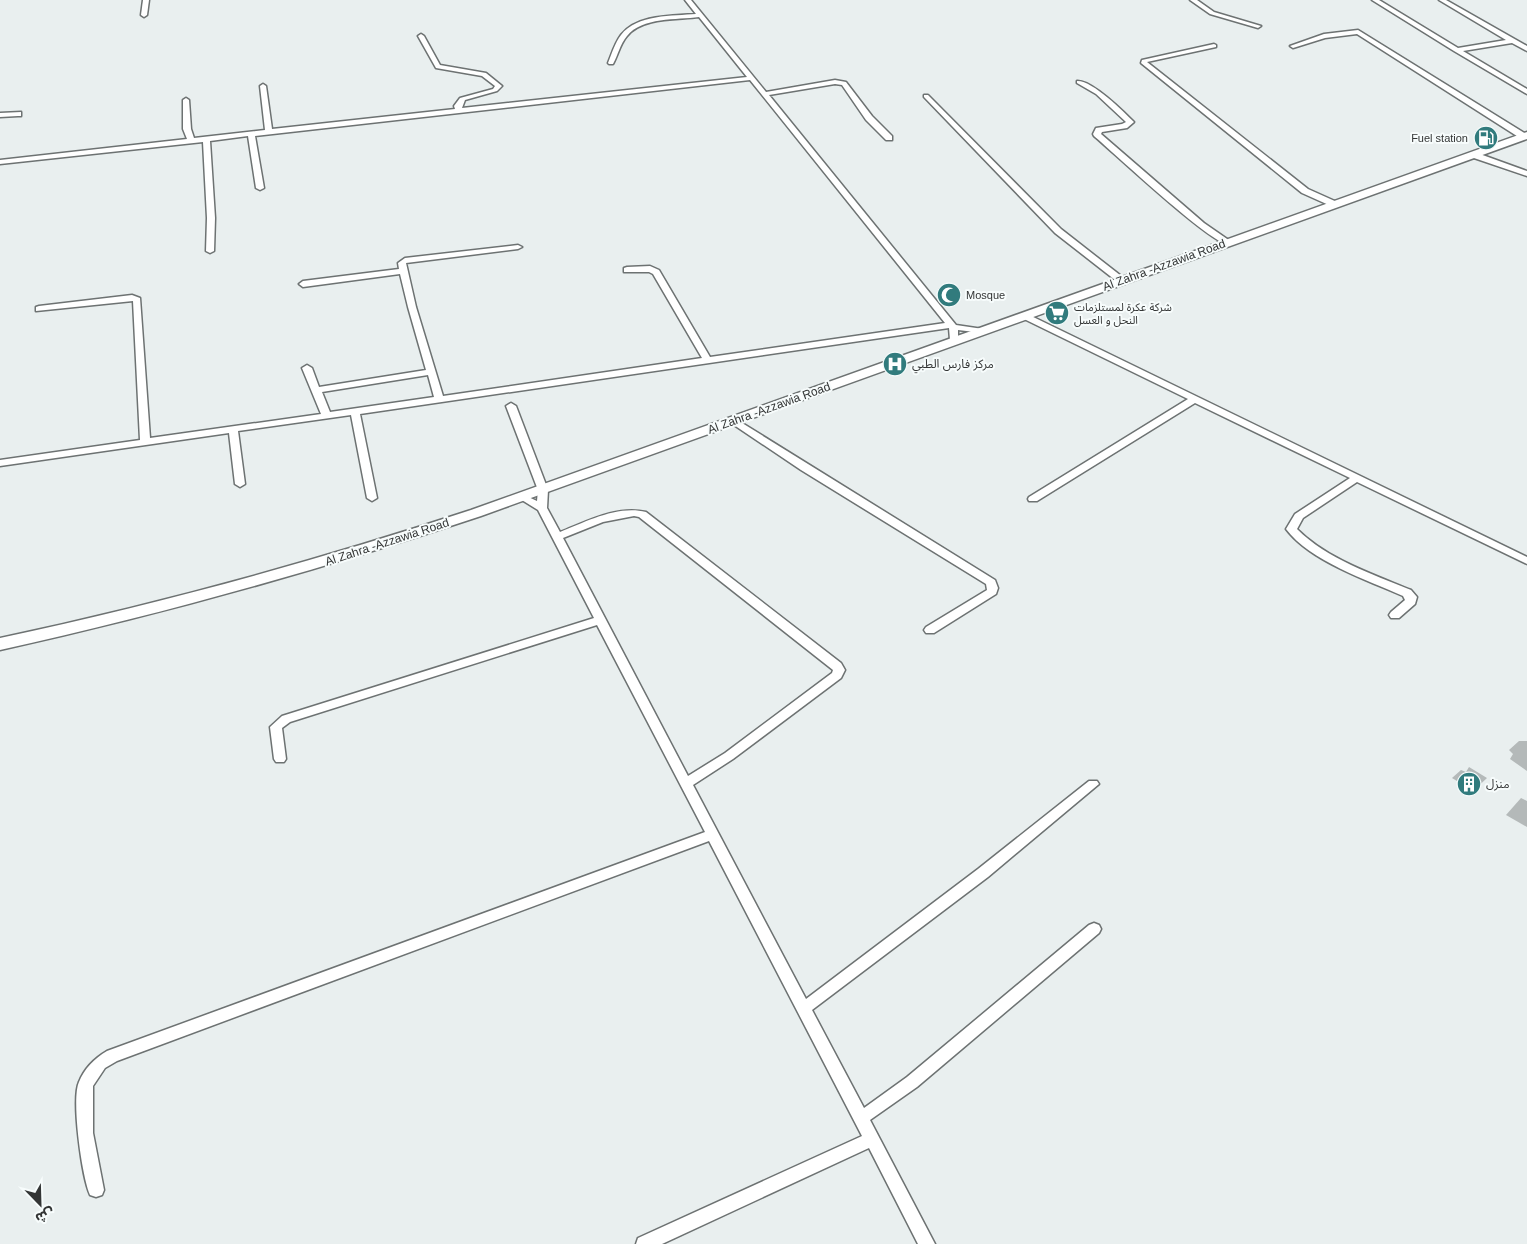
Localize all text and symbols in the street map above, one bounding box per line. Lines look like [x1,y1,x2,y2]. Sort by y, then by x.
fuel station icon: Fuel station [1473,125,1499,151]
place label: Fuel station [1411,132,1468,144]
street label: Al Zahra -Azzawia Road [1101,236,1227,294]
mosque icon: Mosque [936,282,962,308]
place label: Mosque [966,289,1005,301]
supermarket icon: شركة عكرة لمستلزمات النحل و العسل [1044,300,1070,326]
place label: شركة عكرة لمستلزمات النحل و العسل [1074,301,1172,327]
hospital icon: مركز فارس الطبي [882,351,908,377]
place label: مركز فارس الطبي [912,357,994,374]
street label: Al Zahra -Azzawia Road [706,379,832,437]
street label: Al Zahra -Azzawia Road [323,515,451,569]
building icon: منزل [1456,771,1482,797]
place label: منزل [1486,777,1510,791]
north arrow [15,1179,65,1229]
text: ش [33,1205,57,1227]

